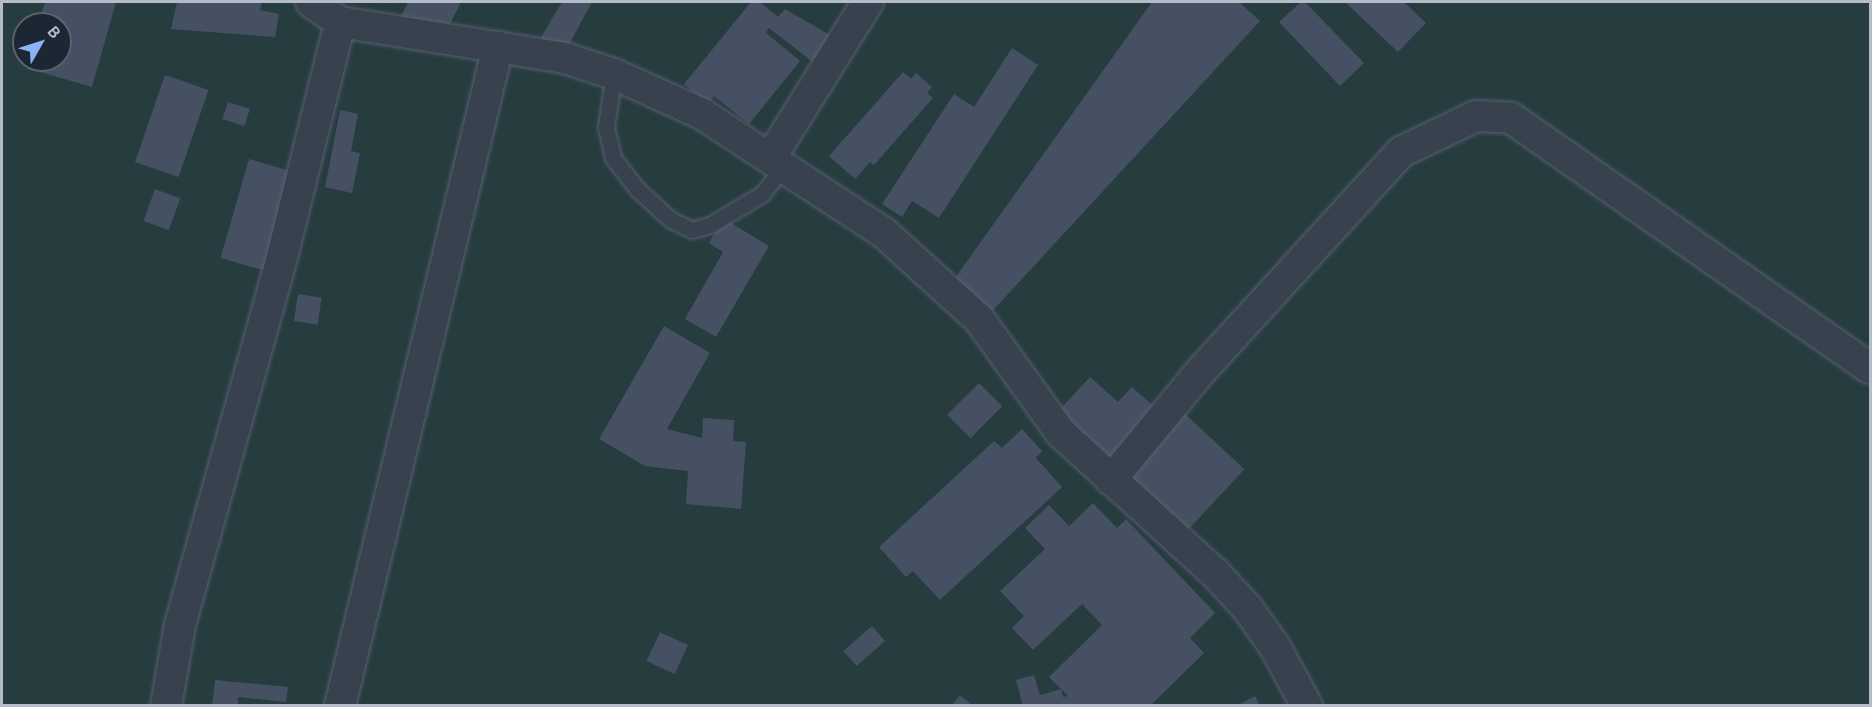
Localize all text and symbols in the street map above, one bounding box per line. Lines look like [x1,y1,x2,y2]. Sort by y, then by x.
north arrow [12,12,72,72]
text: B [44,22,65,42]

